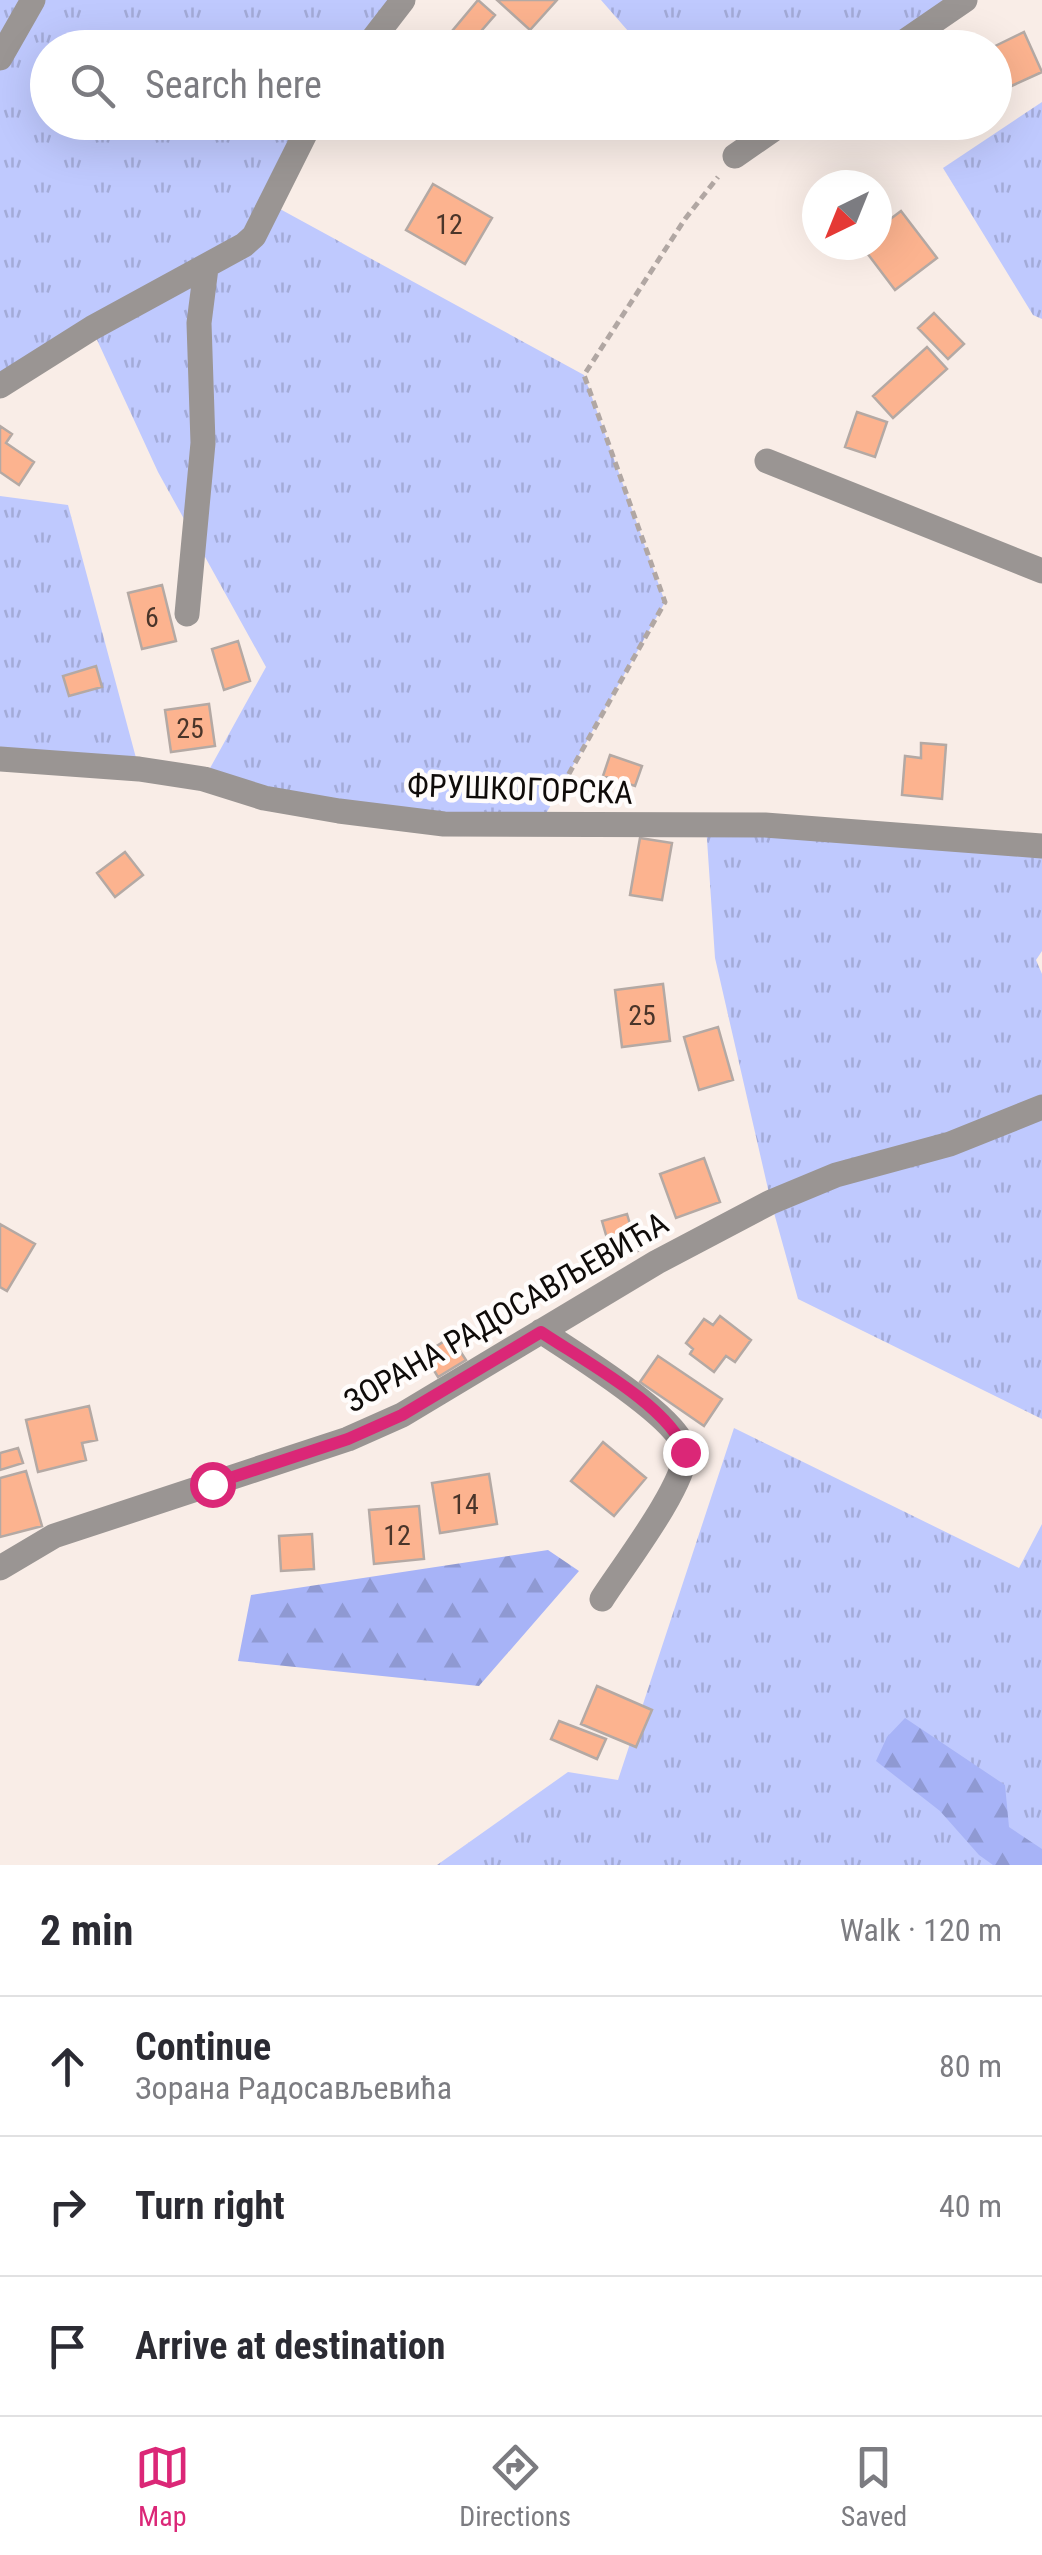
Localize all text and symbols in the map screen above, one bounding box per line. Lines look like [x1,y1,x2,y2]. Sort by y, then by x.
search box [30,30,1012,140]
icon: search [65,58,120,113]
text: Search here [145,63,322,107]
north arrow [802,170,892,260]
house number: 12 [435,208,463,241]
house number: 6 [145,601,159,634]
house number: 25 [176,712,204,745]
street label: ФРУШКОГОРСКА [407,766,633,812]
house number: 25 [628,999,656,1032]
street label: ЗОРАНА РАДОСАВЉЕВИЋА [337,1204,675,1420]
route end [663,1430,709,1476]
route start [190,1462,236,1508]
house number: 14 [451,1488,479,1521]
house number: 12 [383,1519,411,1552]
text: 2 min [40,1906,133,1955]
text: Walk · 120 m [840,1911,1002,1949]
text: Continue [135,2025,271,2069]
icon: ahead [40,2039,95,2094]
text: 80 m [939,2047,1002,2085]
text: Зорана Радосављевића [135,2069,452,2107]
icon: right [40,2179,95,2234]
text: Turn right [135,2184,285,2228]
text: 40 m [939,2187,1002,2225]
icon: arrive [40,2319,95,2374]
text: Arrive at destination [135,2324,445,2368]
tab: Map [135,2440,190,2533]
tab: Directions [459,2440,571,2533]
tab: Saved [841,2440,907,2533]

